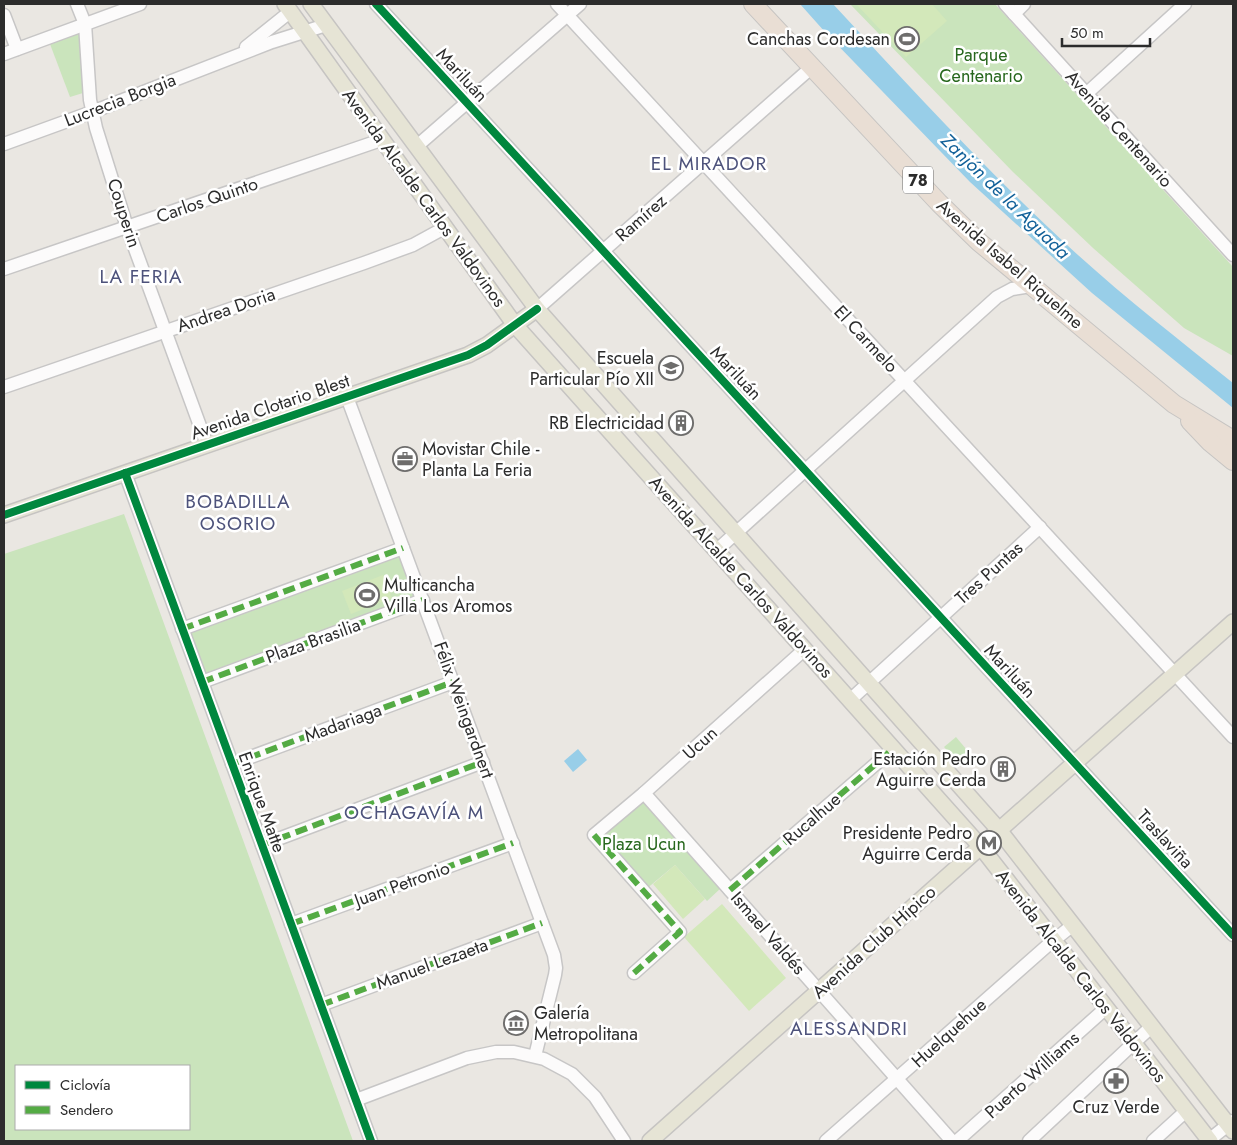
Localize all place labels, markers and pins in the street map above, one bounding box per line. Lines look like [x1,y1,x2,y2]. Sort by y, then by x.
place label: Canchas Cordesan [747,26,890,52]
sports icon: Canchas Cordesan [894,26,920,52]
place label: Escuela Particular Pío XII [530,345,654,392]
school or university icon: Escuela Particular Pío XII [658,355,684,381]
place label: RB Electricidad [549,410,664,436]
building icon: RB Electricidad [668,410,694,436]
place label: Movistar Chile - Planta La Feria [422,436,540,483]
office icon: Movistar Chile - Planta La Feria [392,446,418,472]
place label: Multicancha Villa Los Aromos [384,572,512,619]
sports icon: Multicancha Villa Los Aromos [354,582,380,608]
place label: Estación Pedro Aguirre Cerda [873,746,986,793]
building icon: Estación Pedro Aguirre Cerda [990,756,1016,782]
place label: Presidente Pedro Aguirre Cerda [843,820,972,867]
metro station icon: Presidente Pedro Aguirre Cerda [976,830,1002,856]
place label: Galería Metropolitana [534,1000,638,1047]
museum icon: Galería Metropolitana [503,1010,529,1036]
pharmacy icon: Cruz Verde [1103,1068,1129,1094]
place label: Cruz Verde [1072,1094,1160,1120]

